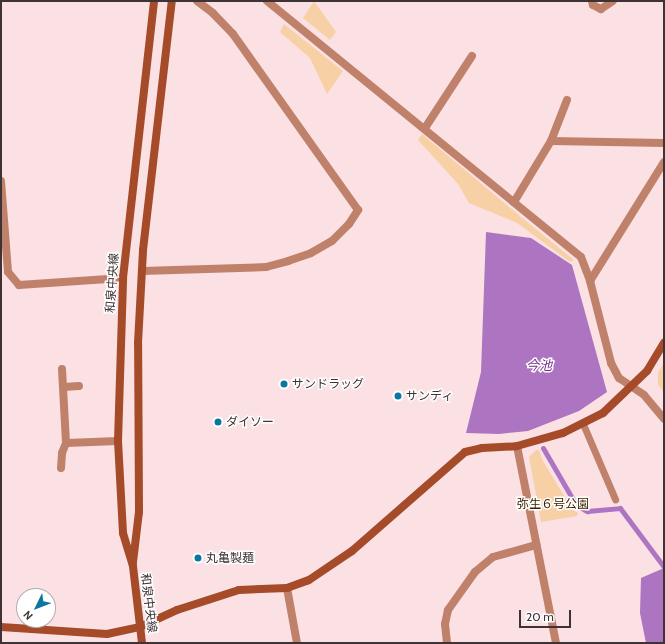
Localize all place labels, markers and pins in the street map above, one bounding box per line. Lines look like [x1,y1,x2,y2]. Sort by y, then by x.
place label: サンドラッグ [292,377,364,391]
marker: サンドラッグ [279,379,289,389]
place label: サンディ [406,389,454,403]
marker: サンディ [393,391,403,401]
place label: ダイソー [226,415,274,429]
marker: ダイソー [213,417,223,427]
place label: 丸亀製麺 [206,551,254,565]
marker: 丸亀製麺 [193,553,203,563]

